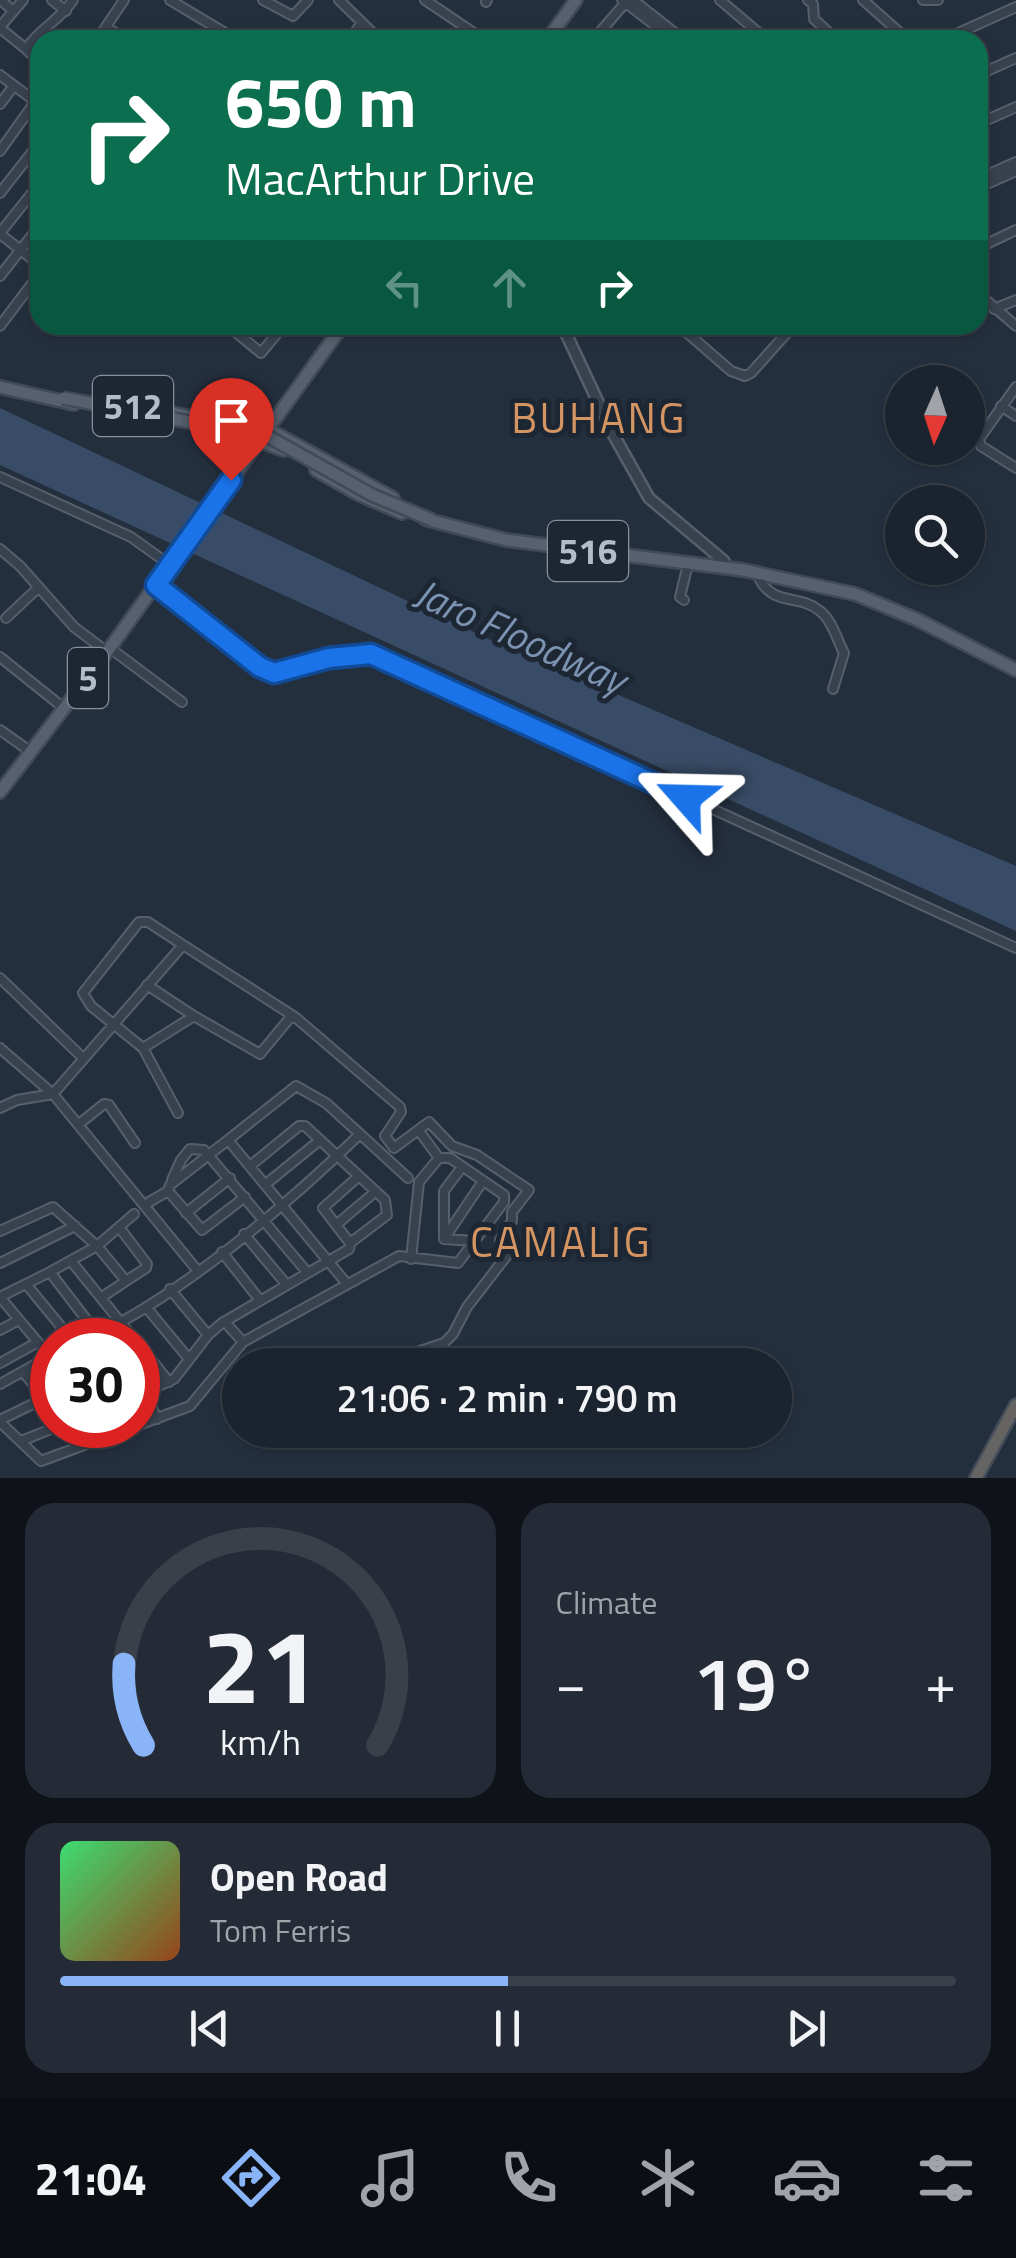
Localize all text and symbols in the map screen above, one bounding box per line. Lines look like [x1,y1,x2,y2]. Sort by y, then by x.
text: 650 m [225,48,417,154]
icon: right [60,70,190,200]
text: MacArthur Drive [225,144,535,212]
icon: left [377,260,432,315]
icon: ahead [482,260,537,315]
icon: right [587,260,642,315]
north arrow [885,365,985,465]
map controls [885,365,985,585]
road number: 512 [93,376,173,436]
pin [189,378,274,481]
district label: BUHANG [511,385,687,449]
icon: arrive [204,393,259,448]
button: search [885,485,985,585]
road number: 516 [548,521,628,581]
water label: Jaro Floodway [406,562,640,711]
road number: 5 [68,648,108,708]
position arrow [634,746,738,850]
district label: CAMALIG [470,1209,652,1273]
speed limit sign: 30 [30,1318,160,1448]
text: 21:06 · 2 min · 790 m [336,1369,678,1427]
text: Climate [556,1578,657,1626]
text: 21 [202,1585,318,1743]
text: 19° [693,1625,819,1739]
text: − [556,1641,586,1724]
text: + [925,1641,956,1724]
text: km/h [220,1714,301,1769]
text: Open Road [210,1848,388,1906]
text: Tom Ferris [210,1906,351,1954]
icon: previous [182,2001,237,2056]
icon: pause [480,2001,535,2056]
icon: next [779,2001,834,2056]
icon: directions [216,2143,286,2213]
icon: music [355,2143,425,2213]
icon: phone [494,2143,564,2213]
icon: climate [633,2143,703,2213]
icon: car [772,2143,842,2213]
icon: filters [911,2143,981,2213]
text: 21:04 [35,2144,147,2212]

